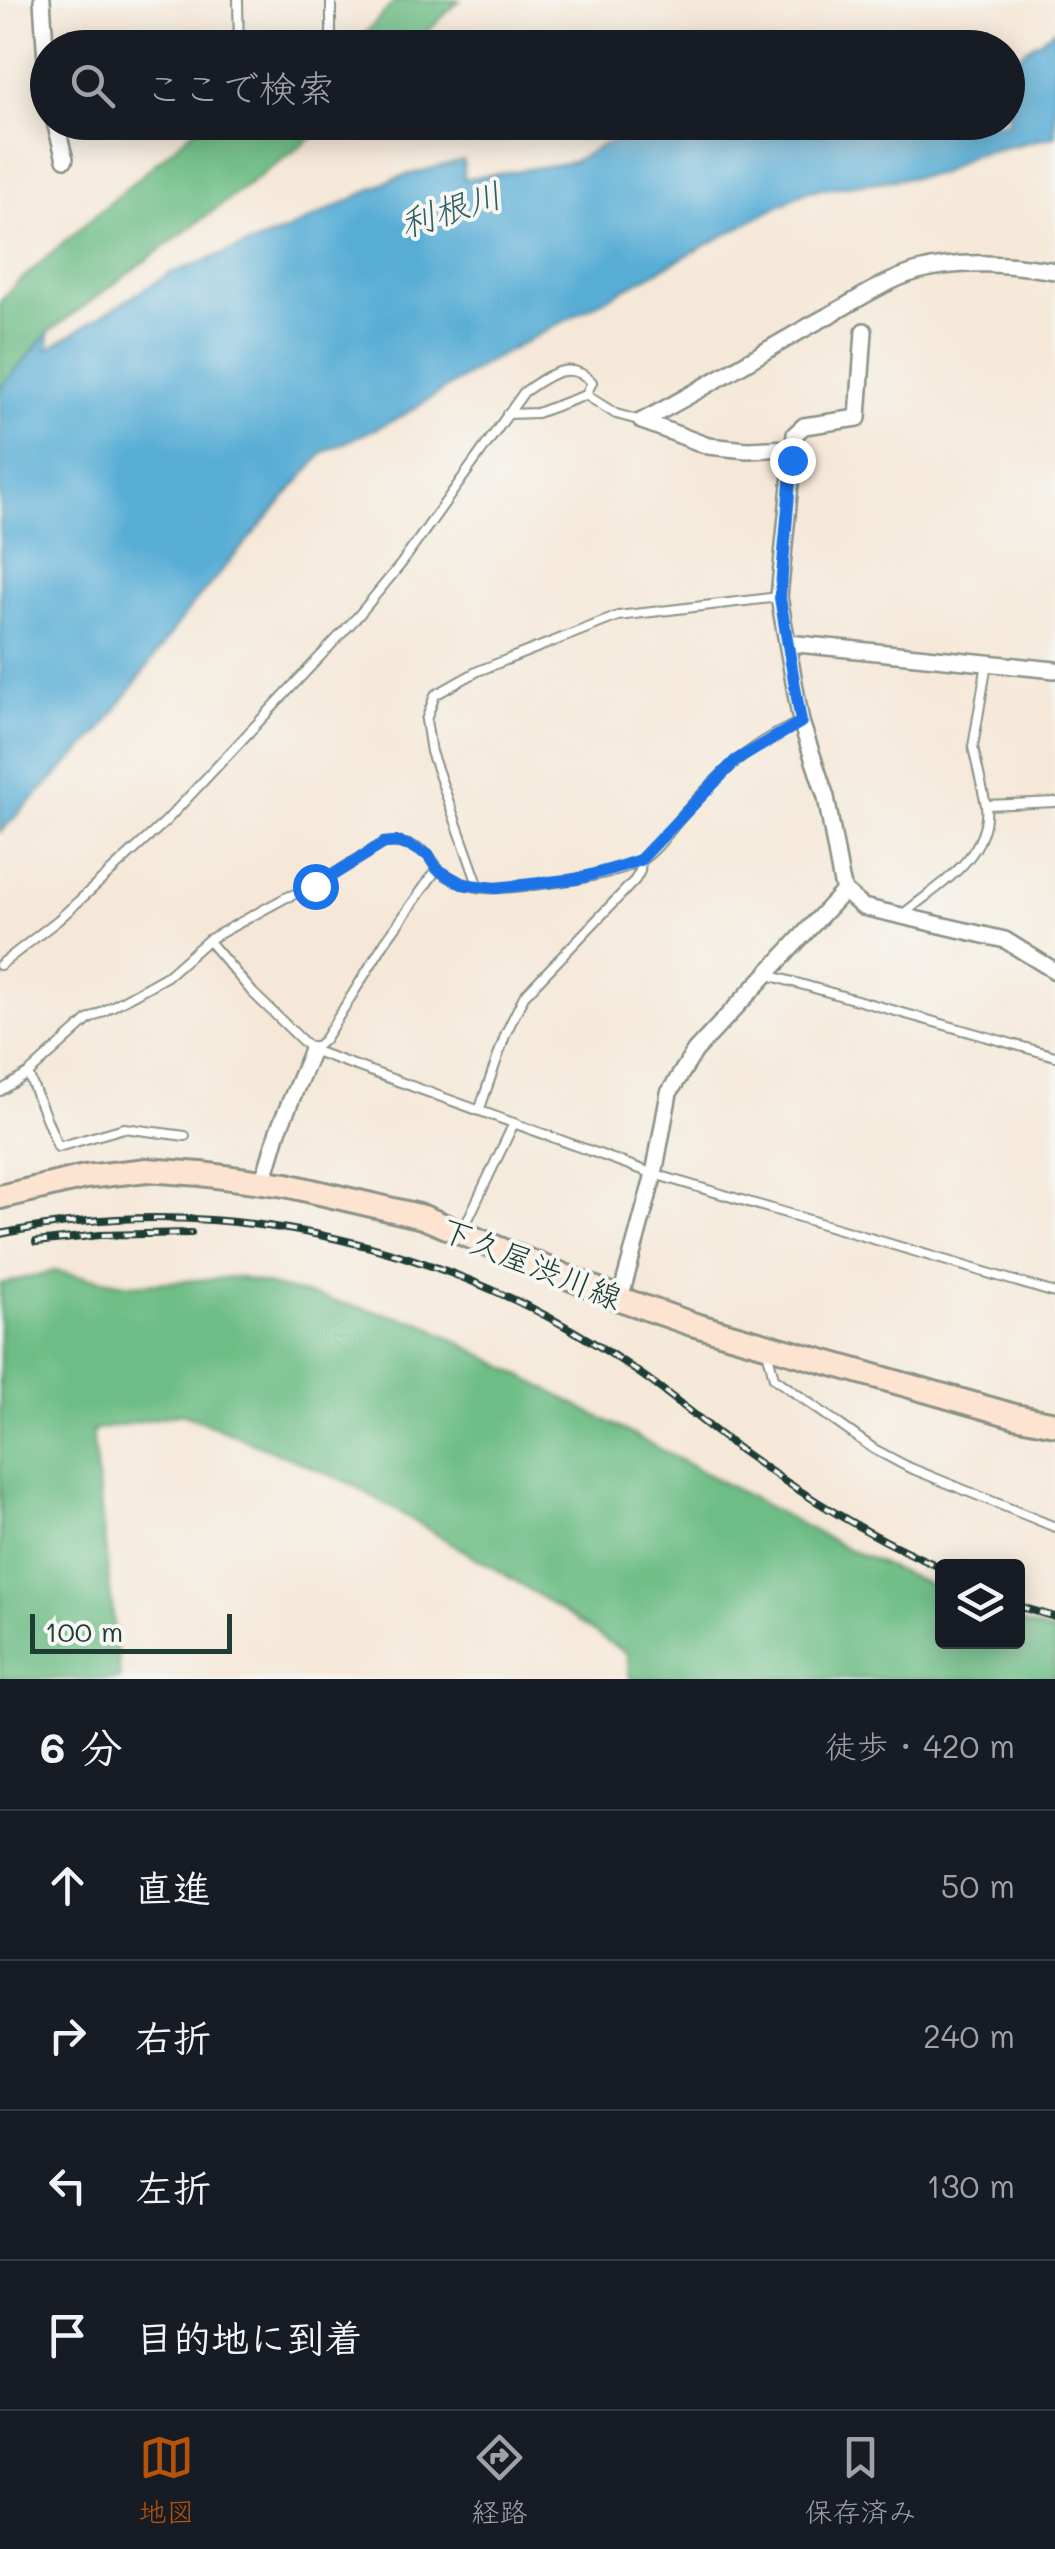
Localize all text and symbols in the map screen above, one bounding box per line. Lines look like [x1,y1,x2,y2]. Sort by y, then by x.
search box [30,30,1025,140]
icon: search [65,58,120,113]
text: ここで検索 [145,62,335,112]
water label: 利根川 [393,170,507,246]
route end [770,438,816,484]
route start [293,864,339,910]
street label: 下久屋渋川線 [435,1207,629,1317]
map controls [935,1559,1025,1649]
button: layers [935,1559,1025,1649]
scale bar [30,1609,232,1654]
text: 100 m [45,1613,123,1649]
text: 6 分 [40,1719,123,1774]
text: 徒歩 · 420 m [824,1724,1015,1766]
icon: ahead [40,1858,95,1913]
text: 直進 [135,1862,211,1912]
text: 50 m [941,1864,1015,1906]
icon: right [40,2008,95,2063]
text: 右折 [135,2012,211,2062]
text: 240 m [923,2014,1015,2056]
icon: left [40,2158,95,2213]
text: 左折 [135,2162,211,2212]
text: 130 m [926,2164,1015,2206]
icon: arrive [40,2308,95,2363]
text: 目的地に到着 [135,2312,363,2362]
tab: 地図 [138,2430,195,2530]
tab: 経路 [471,2430,528,2530]
tab: 保存済み [804,2430,917,2530]

